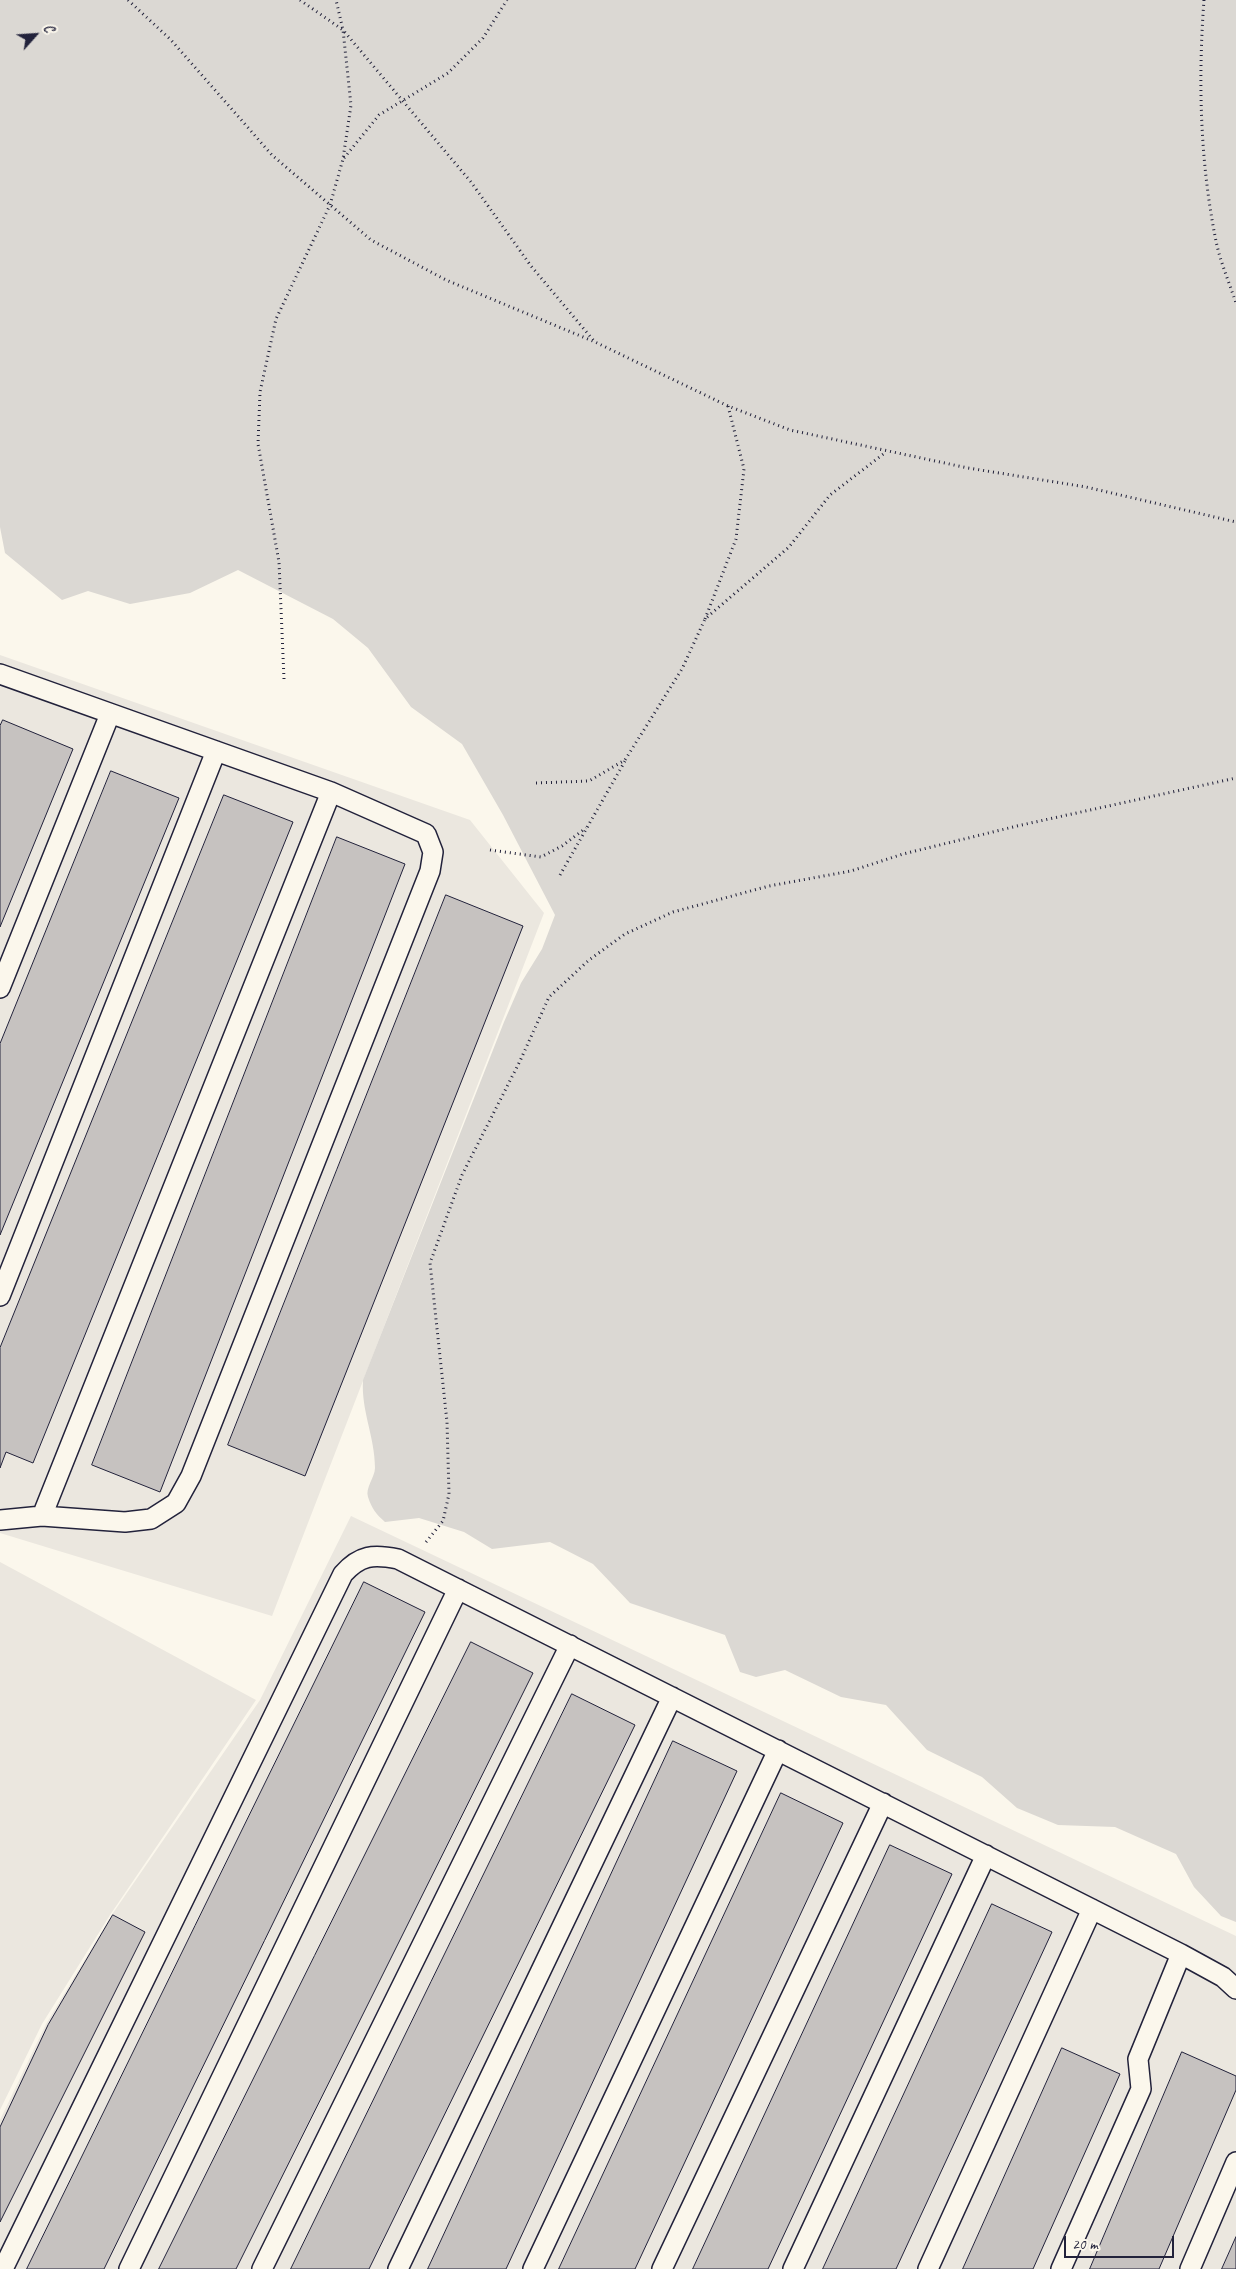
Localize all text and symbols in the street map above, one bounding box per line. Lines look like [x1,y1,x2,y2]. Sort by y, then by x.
north arrow [10,10,60,60]
text: С [40,21,58,35]
scale bar [1066,2226,1176,2258]
text: 20 m [1072,2235,1098,2254]

